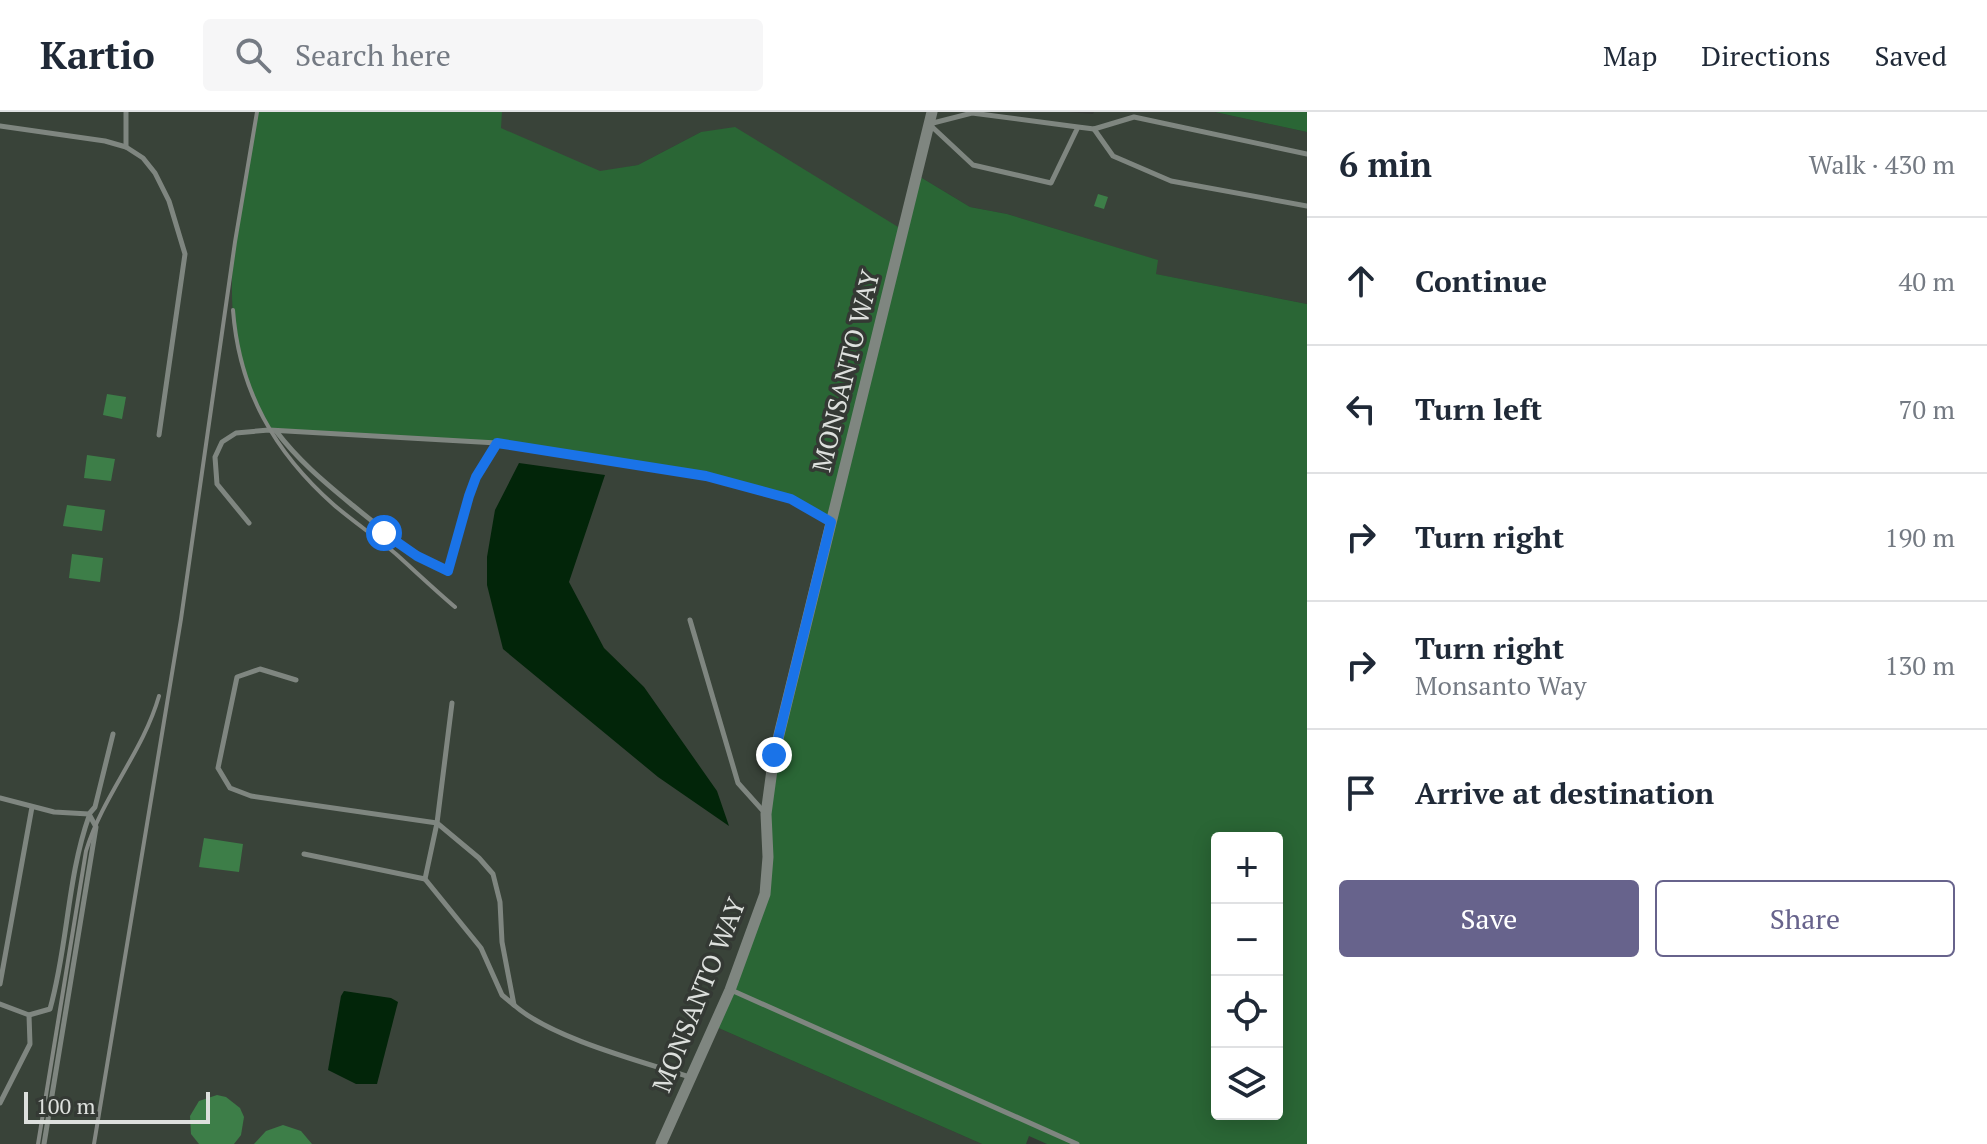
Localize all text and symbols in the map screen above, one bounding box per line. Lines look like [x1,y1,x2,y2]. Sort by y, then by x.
search box [203,19,763,91]
text: Kartio [40,30,155,80]
icon: search [231,33,275,77]
text: Search here [295,35,451,75]
text: Map [1603,37,1657,74]
text: Directions [1701,37,1831,74]
text: Saved [1875,37,1947,74]
text: 6 min [1339,142,1432,187]
text: Walk · 430 m [1809,147,1955,181]
icon: ahead [1339,259,1383,303]
text: Continue [1415,261,1547,301]
text: 40 m [1899,264,1955,298]
street label: MONSANTO WAY [804,266,887,475]
icon: left [1339,387,1383,431]
text: Turn left [1415,389,1542,429]
text: 70 m [1899,392,1955,426]
route start [366,515,402,551]
icon: right [1339,515,1383,559]
text: Turn right [1415,517,1564,557]
text: 190 m [1885,520,1955,554]
text: Turn right [1415,628,1564,668]
icon: right [1339,643,1383,687]
text: 130 m [1885,648,1955,682]
text: Monsanto Way [1415,668,1586,702]
route end [756,737,792,773]
icon: arrive [1339,771,1383,815]
text: Arrive at destination [1415,773,1714,813]
map controls [1211,832,1283,1120]
button: + [1211,832,1283,904]
button: Save [1339,880,1639,957]
button: Share [1655,880,1955,957]
street label: MONSANTO WAY [644,892,753,1097]
button: − [1211,904,1283,976]
button: locate [1211,976,1283,1048]
button: layers [1211,1048,1283,1120]
scale bar [24,1088,210,1124]
text: 100 m [36,1091,96,1120]

